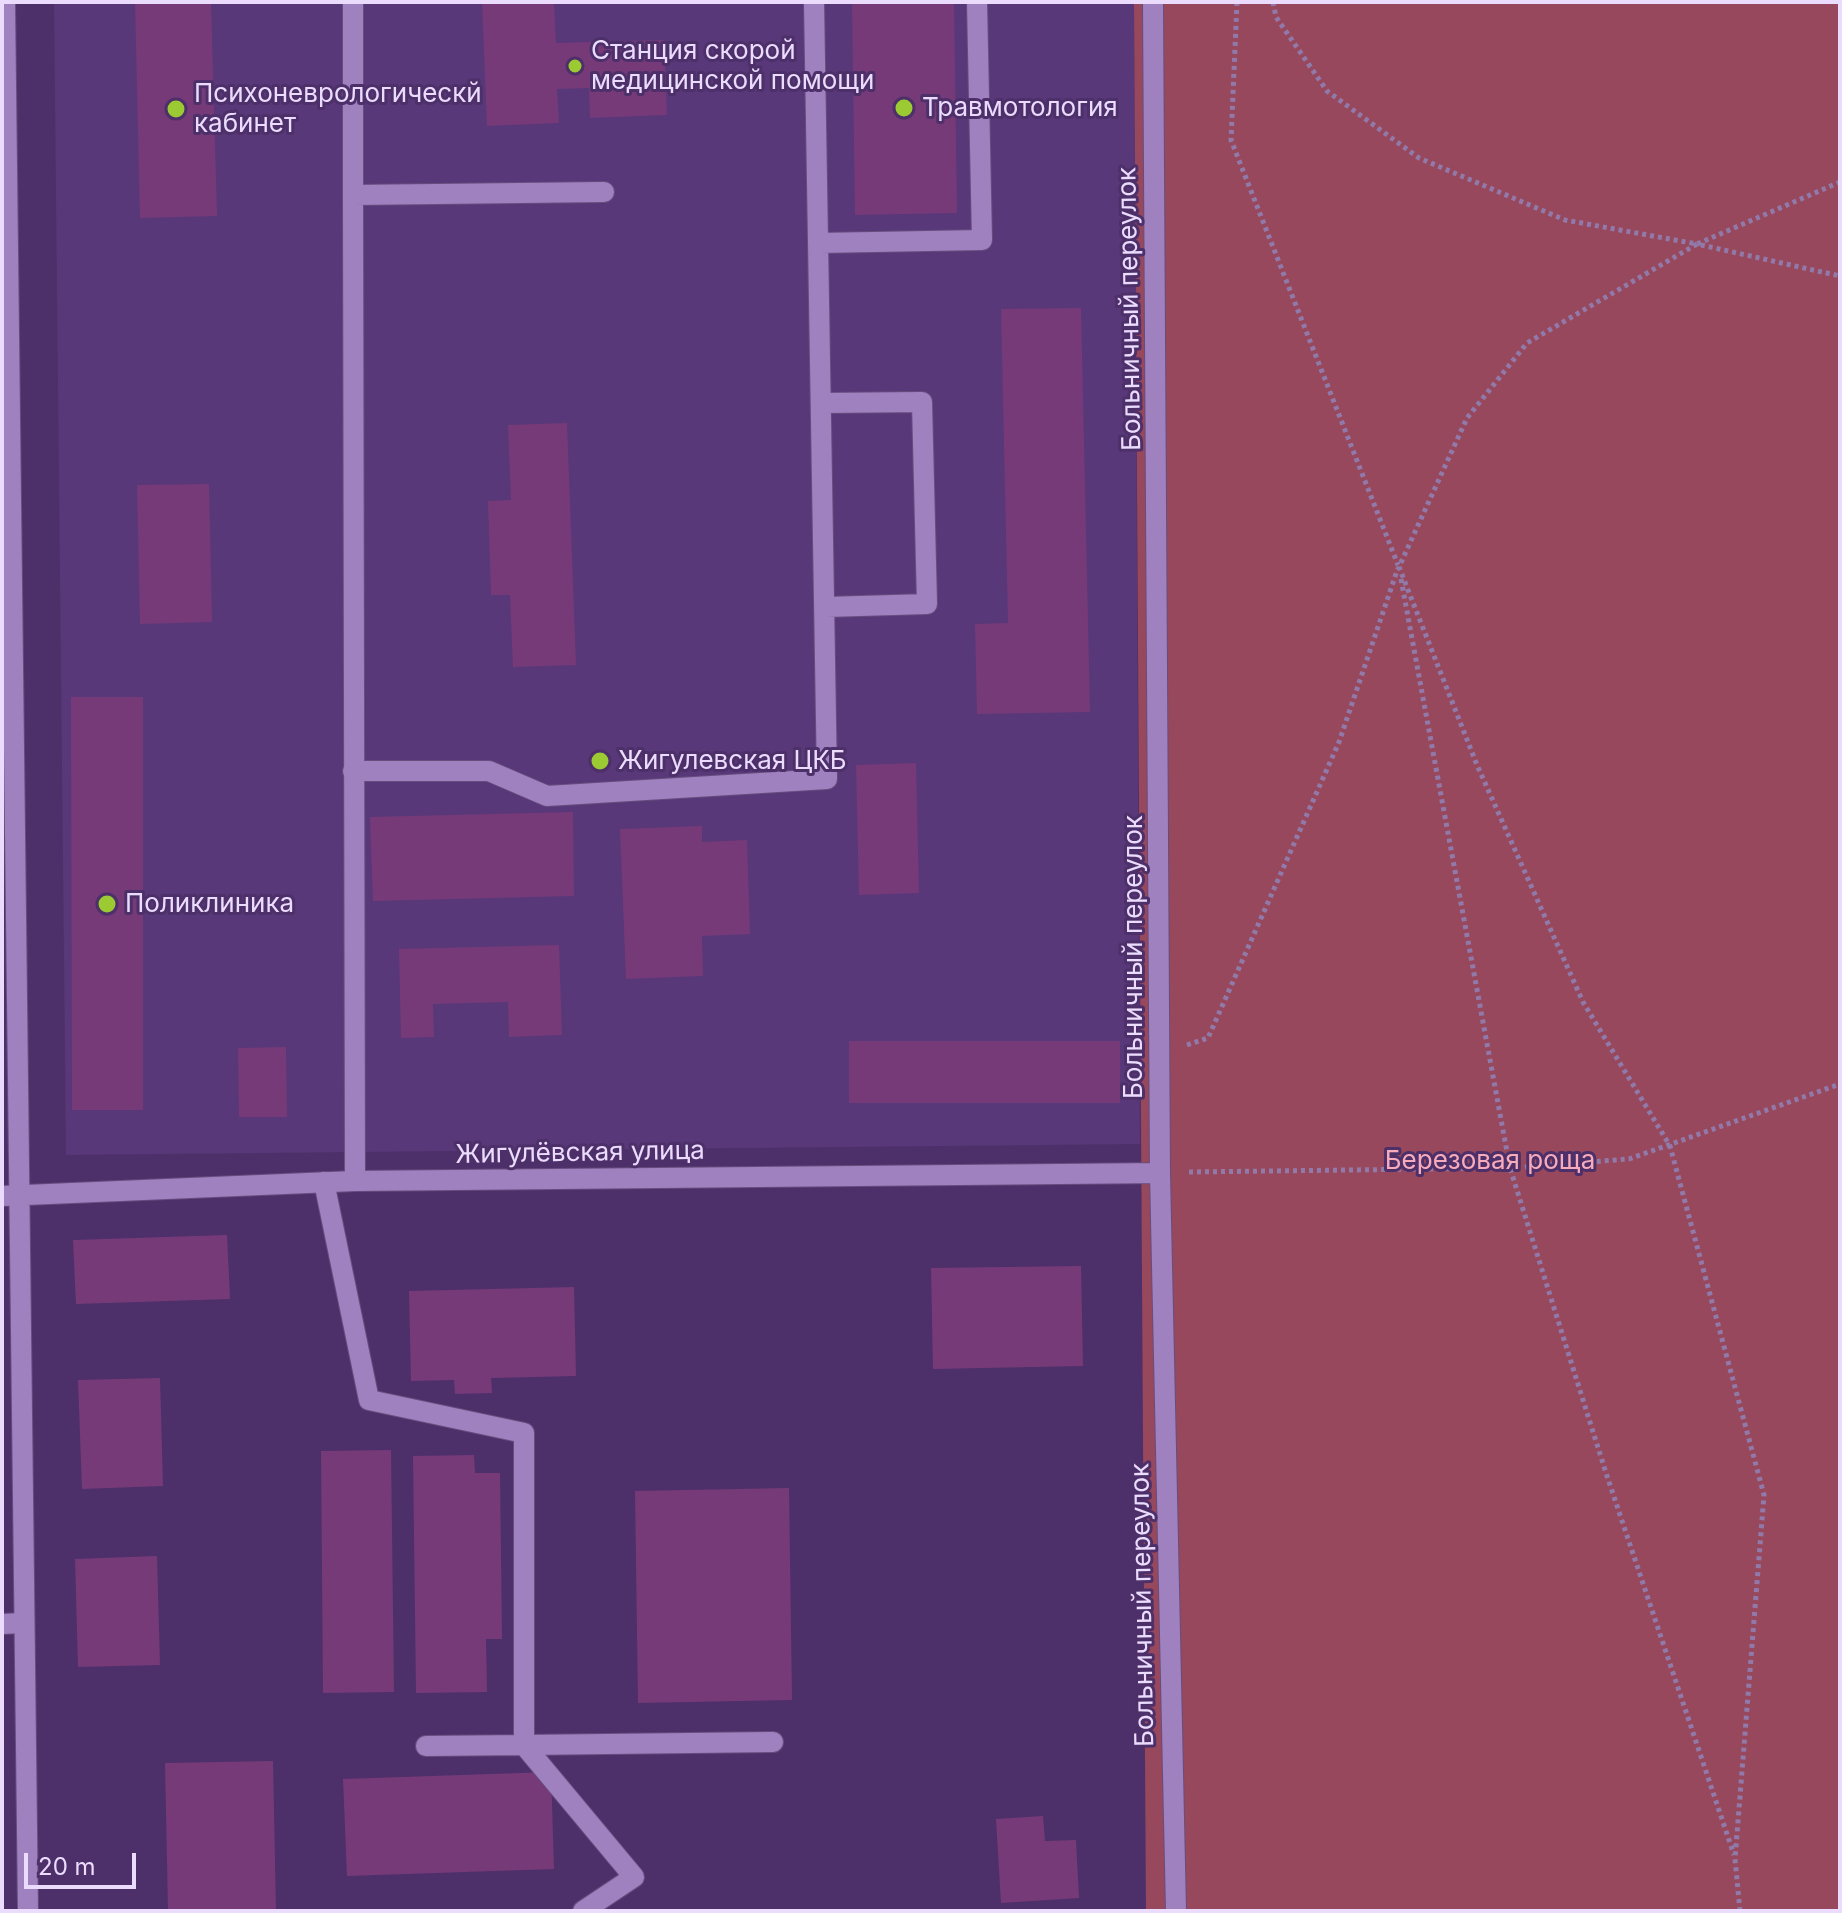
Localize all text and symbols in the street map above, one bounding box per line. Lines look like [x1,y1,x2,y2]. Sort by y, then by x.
place label: Станция скорой медицинской помощи [591,35,874,96]
marker: Станция скорой медицинской помощи [566,57,584,75]
place label: Психоневрологическй кабинет [194,78,482,140]
place label: Травмотология [922,92,1118,124]
marker: Травмотология [893,97,915,119]
marker: Психоневрологическй кабинет [165,98,187,120]
street label: Больничный переулок [1112,167,1148,451]
place label: Жигулевская ЦКБ [618,745,847,777]
marker: Жигулевская ЦКБ [589,750,611,772]
street label: Больничный переулок [1118,815,1150,1099]
place label: Поликлиника [125,888,294,920]
marker: Поликлиника [96,893,118,915]
street label: Жигулёвская улица [455,1135,705,1171]
park label: Березовая роща [1385,1145,1595,1177]
street label: Больничный переулок [1125,1463,1161,1747]
scale bar [28,1837,140,1887]
text: 20 m [38,1852,96,1881]

